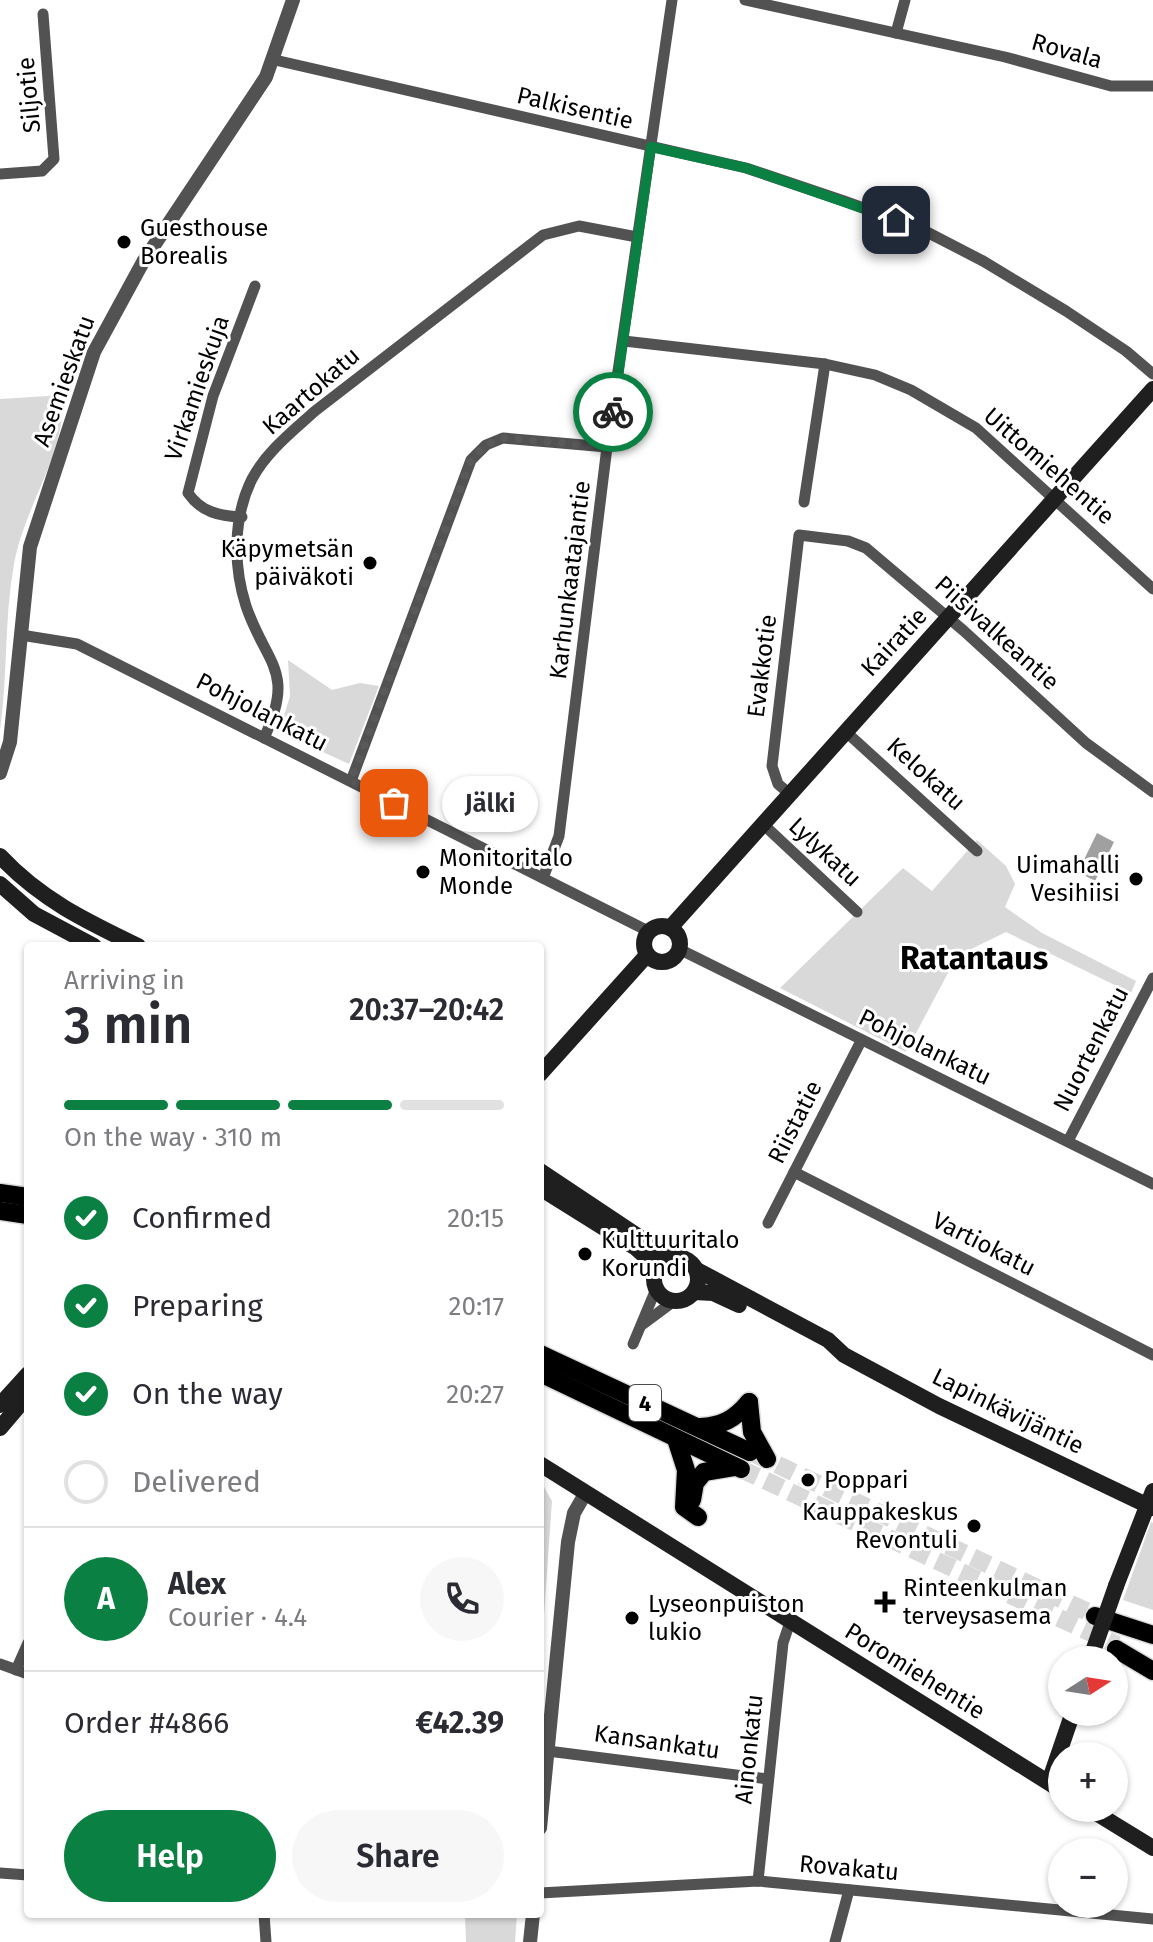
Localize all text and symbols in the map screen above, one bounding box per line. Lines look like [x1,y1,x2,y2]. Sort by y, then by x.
street label: Rovala [1028,28,1106,74]
street label: Siljotie [12,56,46,134]
street label: Palkisentie [514,81,636,135]
pin [862,186,930,254]
icon: home [874,198,918,242]
place label: Guesthouse Borealis [140,214,268,270]
marker: Guesthouse Borealis [115,233,133,251]
street label: Asemieskatu [27,312,101,450]
street label: Virkamieskuja [159,312,235,464]
street label: Kaartokatu [257,341,365,441]
courier [573,372,653,452]
icon: bike [591,390,635,434]
street label: Uittomiehentie [978,402,1120,530]
street label: Karhunkaatajantie [544,479,596,681]
place label: Käpymetsän päiväkoti [221,535,354,591]
marker: Käpymetsän päiväkoti [361,554,379,572]
street label: Piisivalkeantie [929,570,1065,696]
street label: Kairatie [855,602,933,682]
street label: Evakkotie [742,613,782,719]
street label: Pohjolankatu [192,667,332,757]
street label: Kelokatu [881,732,971,816]
pin [360,769,428,837]
callout: Jälki [442,775,538,831]
icon: bag [372,781,416,825]
text: Jälki [464,788,516,819]
street label: Lylykatu [783,812,867,892]
place label: Monitoritalo Monde [439,844,573,900]
place label: Uimahalli Vesihiisi [1016,851,1120,907]
marker: Monitoritalo Monde [414,863,432,881]
marker: Uimahalli Vesihiisi [1127,870,1145,888]
district label: Ratantaus [900,939,1048,977]
text: Arriving in [64,965,185,996]
street label: Nuortenkatu [1047,982,1135,1116]
text: 20:37–20:42 [349,992,504,1028]
text: 3 min [64,994,192,1057]
street label: Pohjolankatu [854,1003,996,1091]
street label: Riistatie [762,1076,828,1168]
text: On the way · 310 m [64,1122,282,1153]
icon: check [64,1196,108,1240]
text: Confirmed [132,1200,272,1236]
text: 20:15 [447,1203,504,1234]
street label: Vartiokatu [928,1206,1040,1282]
place label: Kulttuuritalo Korundi [601,1226,739,1282]
marker: Kulttuuritalo Korundi [576,1245,594,1263]
icon: check [64,1284,108,1328]
text: Preparing [132,1288,263,1324]
text: 20:17 [449,1291,504,1322]
street label: Lapinkävijäntie [928,1362,1088,1460]
icon: check [64,1372,108,1416]
text: On the way [132,1376,283,1412]
text: 20:27 [446,1379,504,1410]
road number: 4 [629,1385,661,1421]
text: Delivered [132,1464,261,1500]
place label: Poppari [824,1466,909,1494]
marker: Poppari [799,1471,817,1489]
place label: Kauppakeskus Revontuli [802,1498,958,1554]
marker: Kauppakeskus Revontuli [965,1517,983,1535]
button: phone [420,1557,504,1641]
text: Alex [168,1566,226,1602]
place label: Rinteenkulman terveysasema [903,1574,1068,1630]
text: A [97,1581,115,1617]
place label: Lyseonpuiston lukio [648,1590,805,1646]
marker: Rinteenkulman terveysasema [874,1591,896,1613]
text: Courier · 4.4 [168,1602,307,1633]
marker: Lyseonpuiston lukio [623,1609,641,1627]
street label: Poromiehentie [840,1617,990,1725]
north arrow [1048,1646,1128,1726]
map controls [1048,1646,1128,1918]
street label: Ainonkatu [729,1693,769,1805]
text: Order #4866 [64,1705,229,1741]
text: €42.39 [416,1705,504,1741]
street label: Kansankatu [592,1719,722,1765]
button: + [1048,1742,1128,1822]
button: Help [64,1810,276,1902]
button: Share [292,1810,504,1902]
button: − [1048,1838,1128,1918]
street label: Rovakatu [798,1850,900,1886]

